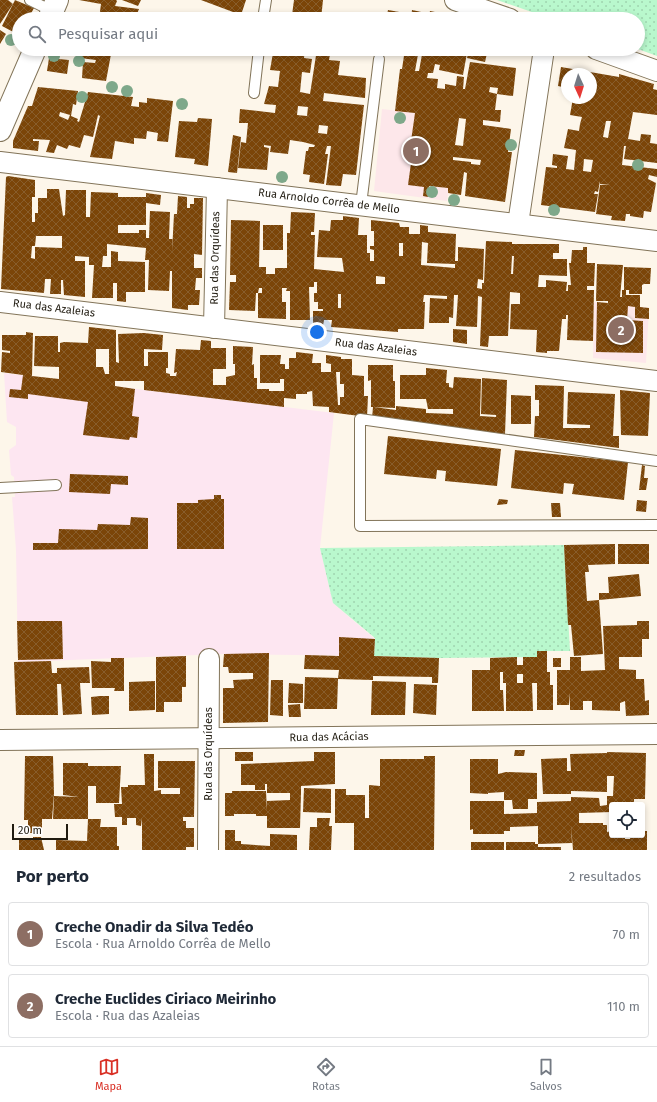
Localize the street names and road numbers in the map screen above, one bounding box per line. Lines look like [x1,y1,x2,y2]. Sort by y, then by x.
street label: Rua Arnoldo Corrêa de Mello [257,186,401,216]
street label: Rua das Orquídeas [208,211,222,305]
street label: Rua das Azaleias [12,297,96,319]
street label: Rua das Azaleias [334,336,418,358]
street label: Rua das Orquídeas [202,707,215,801]
street label: Rua das Acácias [289,730,369,744]

